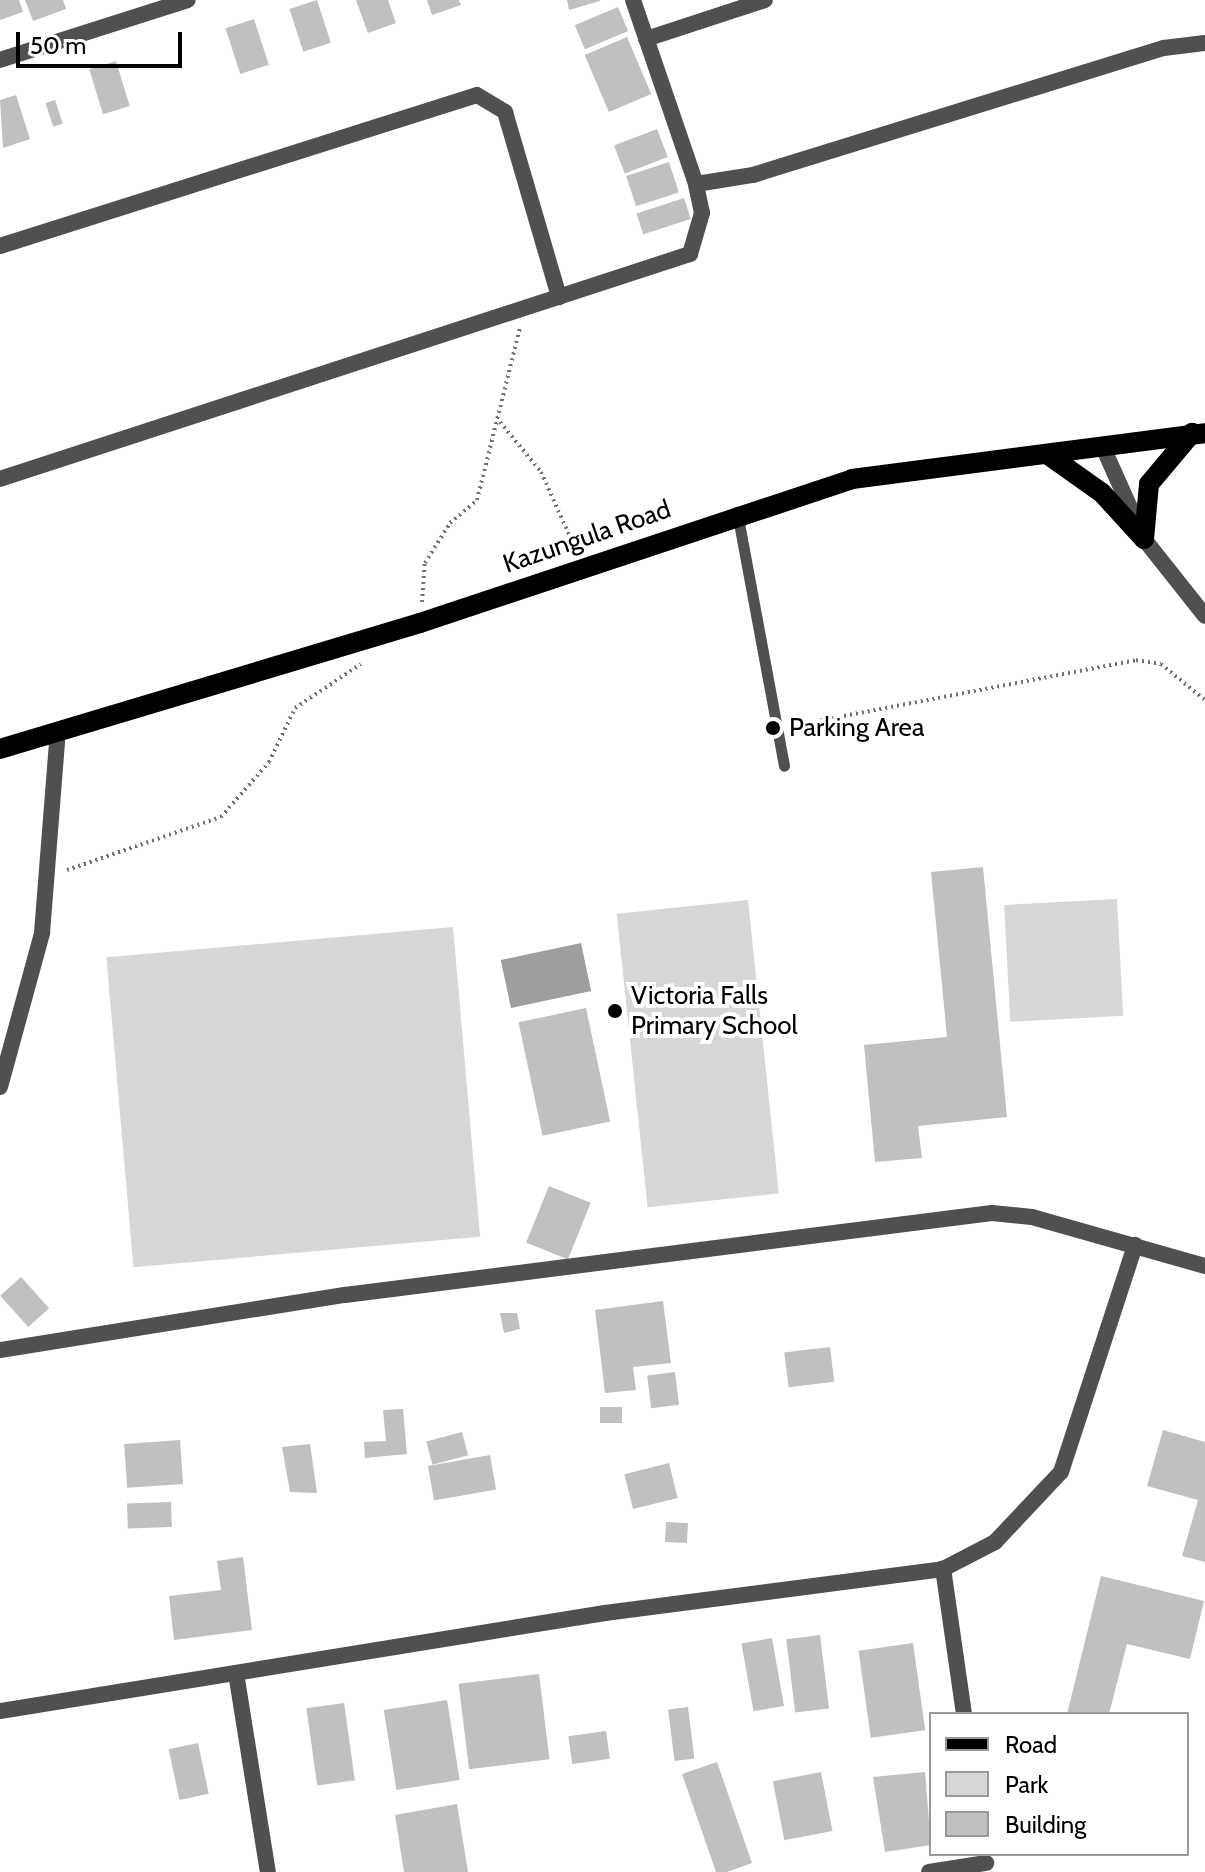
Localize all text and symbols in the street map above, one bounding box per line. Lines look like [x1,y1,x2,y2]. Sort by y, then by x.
scale bar [20,16,186,66]
text: 50 m [30,31,86,60]
street label: Kazungula Road [499,494,675,580]
place label: Parking Area [789,712,924,744]
marker: Parking Area [764,719,782,737]
place label: Victoria Falls Primary School [631,980,798,1042]
marker: Victoria Falls Primary School [606,1002,624,1020]
legend [929,1712,1189,1856]
text: Road [1005,1730,1057,1759]
text: Park [1005,1770,1048,1799]
text: Building [1005,1810,1086,1839]

